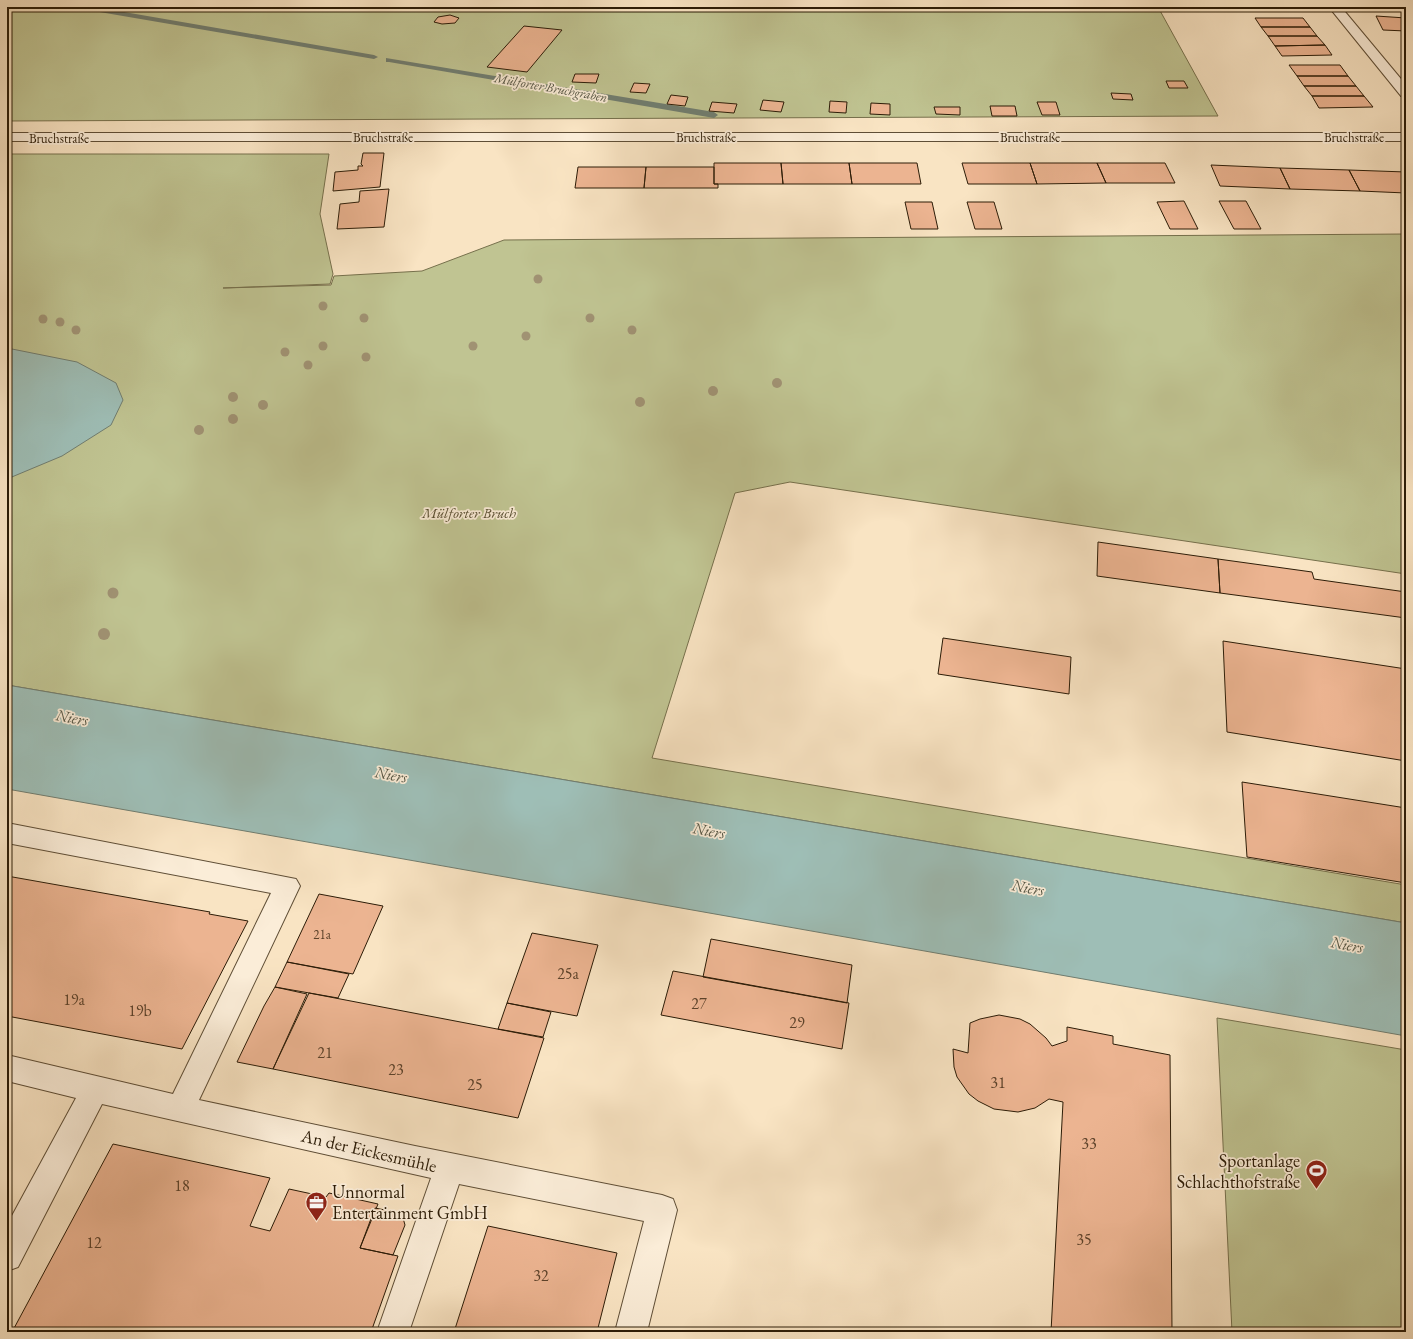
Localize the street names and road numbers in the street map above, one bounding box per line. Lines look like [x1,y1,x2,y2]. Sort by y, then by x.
street label: Bruchstraße [353,129,413,146]
street label: Bruchstraße [676,129,736,146]
street label: Bruchstraße [1000,129,1060,146]
street label: Bruchstraße [1324,129,1384,146]
street label: Bruchstraße [29,130,89,147]
street label: An der Eickesmühle [298,1123,439,1177]

